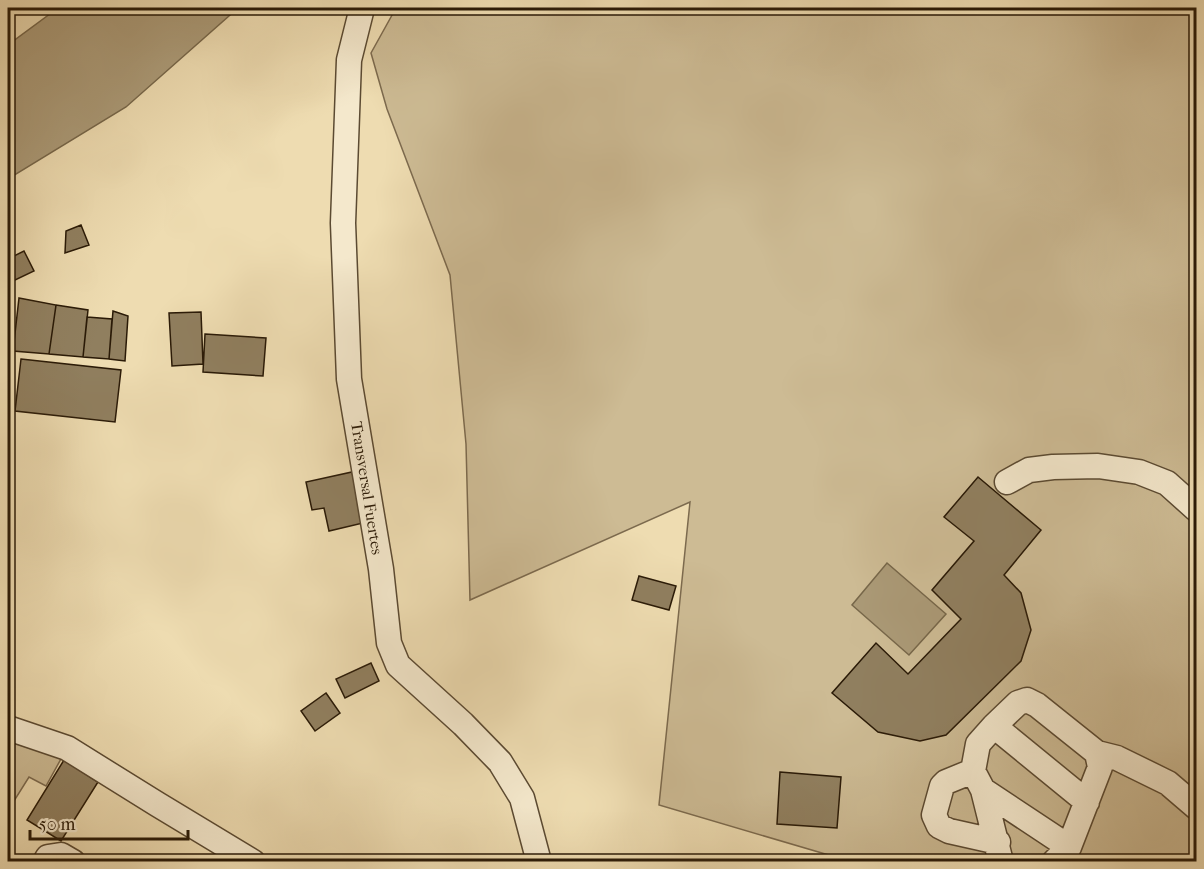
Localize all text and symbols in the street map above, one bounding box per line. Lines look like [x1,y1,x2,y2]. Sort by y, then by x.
street label: Transversal Fuertes [347,420,387,556]
scale bar [30,803,188,841]
text: 50 m [39,814,76,835]

